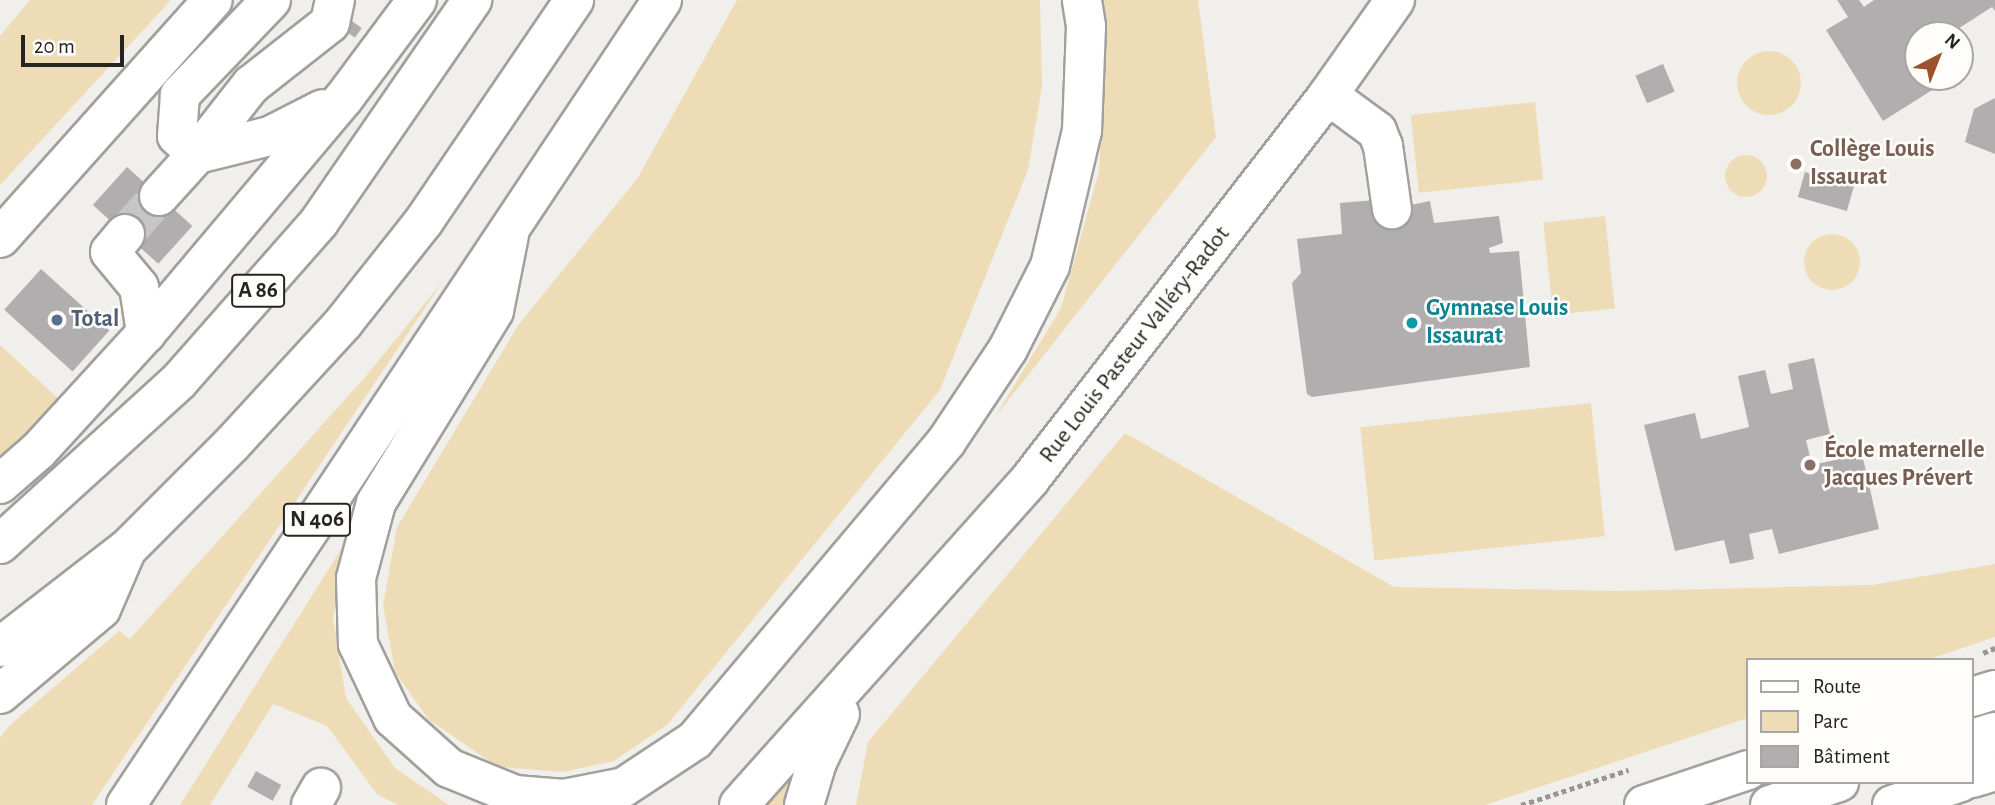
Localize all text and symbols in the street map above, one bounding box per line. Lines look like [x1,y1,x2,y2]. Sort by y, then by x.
scale bar [24,21,128,65]
north arrow [1904,21,1974,91]
text: N [1941,30,1963,53]
text: 20 m [34,36,75,57]
place label: Collège Louis Issaurat [1810,136,1935,192]
marker: Collège Louis Issaurat [1788,156,1804,172]
street label: Rue Louis Pasteur Valléry-Radot [1034,221,1236,469]
road number: A 86 [230,272,286,310]
place label: Gymnase Louis Issaurat [1426,295,1568,351]
place label: Total [71,306,119,334]
marker: Total [49,312,65,328]
marker: Gymnase Louis Issaurat [1404,315,1420,331]
place label: École maternelle Jacques Prévert [1824,437,1985,493]
marker: École maternelle Jacques Prévert [1802,457,1818,473]
road number: N 406 [282,500,352,540]
legend [1746,658,1974,784]
text: Route [1813,676,1861,697]
text: Parc [1813,711,1848,732]
text: Bâtiment [1813,746,1890,767]

